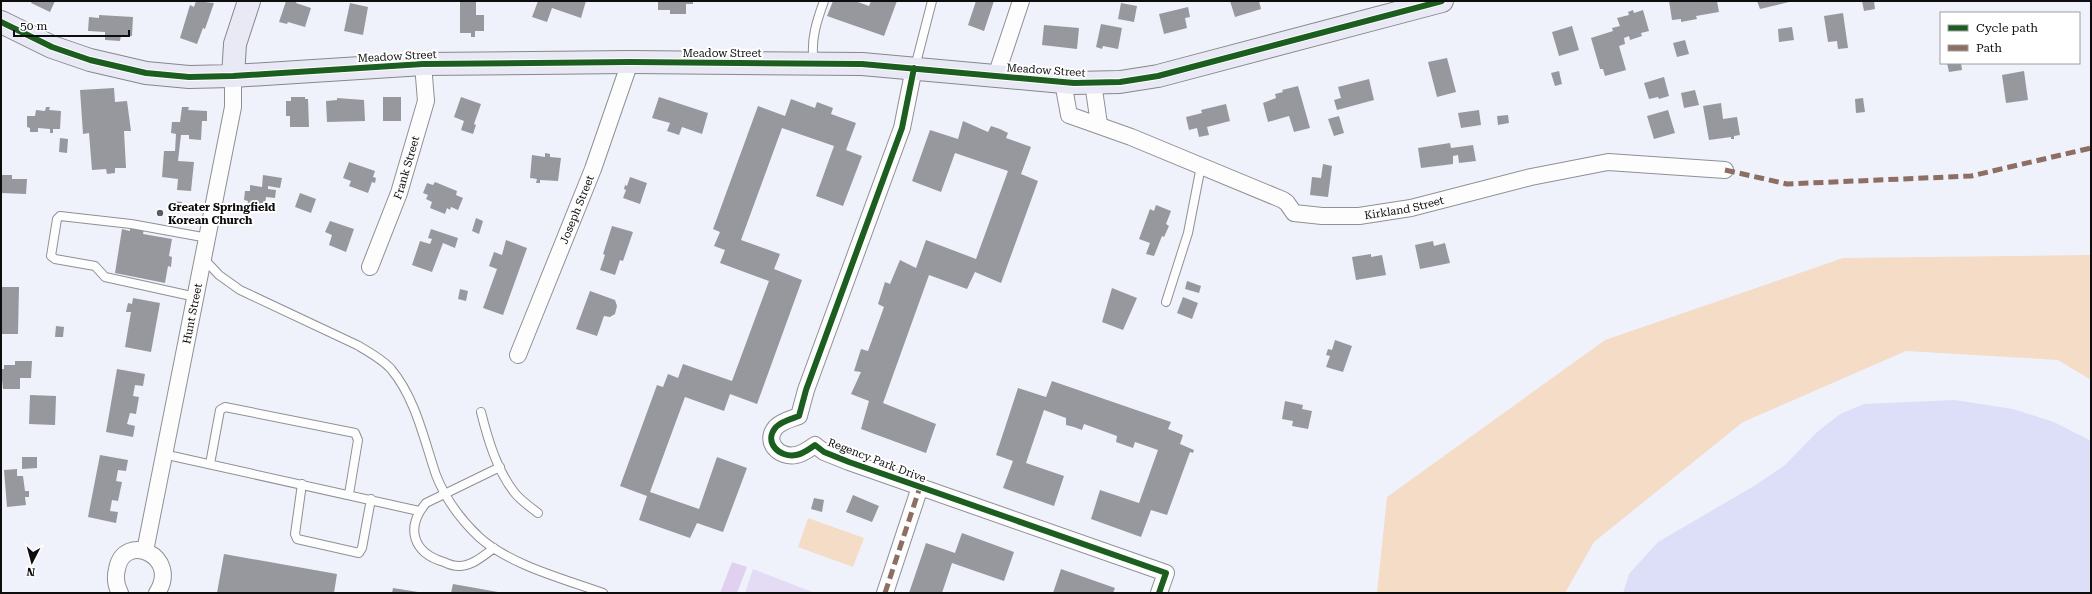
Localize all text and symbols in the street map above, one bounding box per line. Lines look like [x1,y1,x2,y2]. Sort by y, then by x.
scale bar [14,12,129,38]
legend [1940,12,2080,64]
text: 50 m [20,19,47,33]
text: Cycle path [1976,21,2038,35]
text: Path [1976,41,2002,55]
street label: Meadow Street [682,47,762,60]
street label: Meadow Street [357,48,437,65]
street label: Meadow Street [1006,61,1086,80]
street label: Frank Street [391,135,422,201]
street label: Joseph Street [558,173,597,246]
street label: Kirkland Street [1363,194,1445,222]
place label: Greater Springfield Korean Church [168,201,276,227]
marker: Greater Springfield Korean Church [155,208,165,218]
street label: Hunt Street [180,282,205,345]
street label: Regency Park Drive [826,436,928,485]
north arrow [12,542,52,582]
text: N [26,564,36,578]

